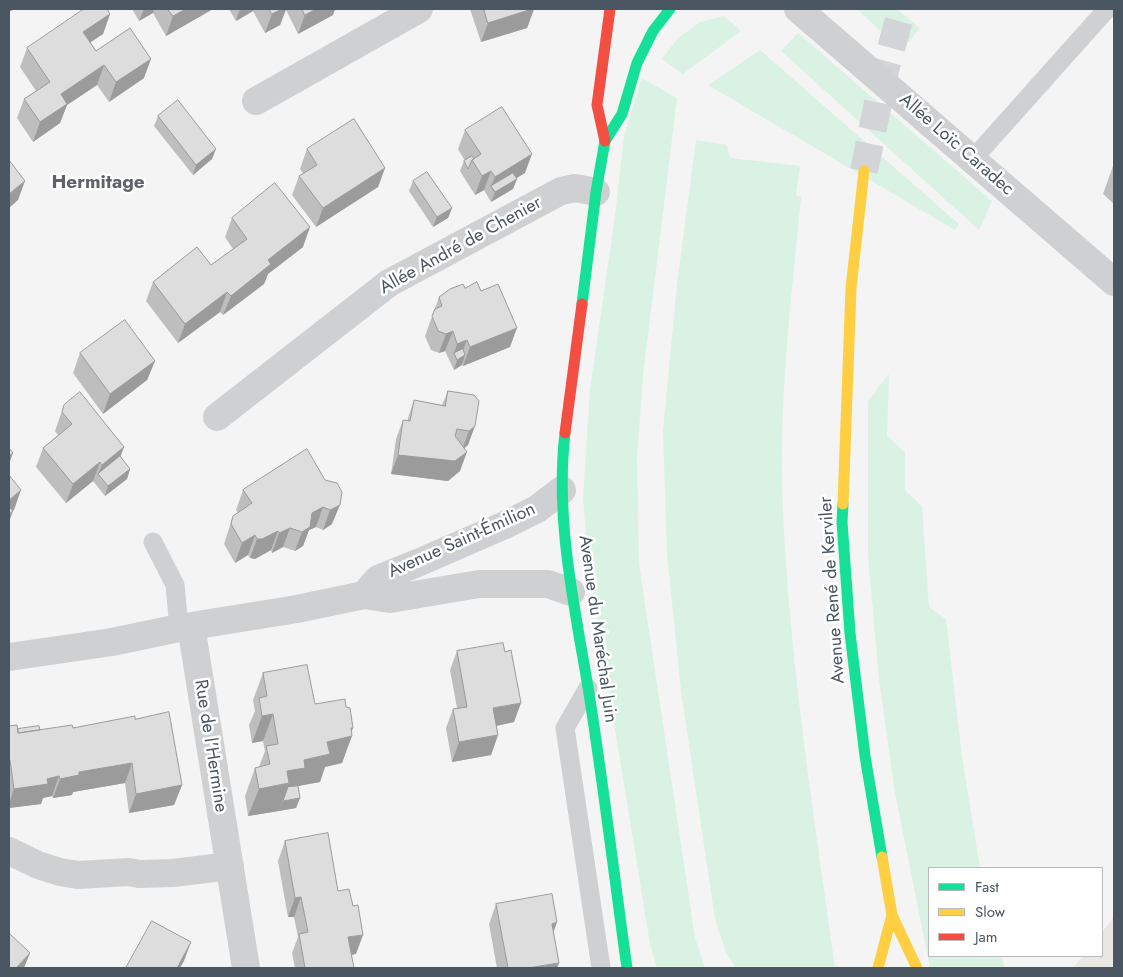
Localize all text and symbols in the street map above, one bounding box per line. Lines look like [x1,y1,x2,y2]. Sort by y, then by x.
street label: Allée Loïc Caradec [894,89,1018,201]
district label: Hermitage [51,172,145,194]
street label: Allée André de Chenier [376,192,546,300]
street label: Avenue René de Kerviler [816,496,850,684]
street label: Avenue Saint-Émilion [385,499,539,583]
street label: Avenue du Maréchal Juin [573,534,621,724]
street label: Rue de l'Hermine [189,678,231,814]
legend [928,867,1103,957]
text: Fast [975,876,999,898]
text: Slow [975,901,1005,923]
text: Jam [975,926,998,948]

